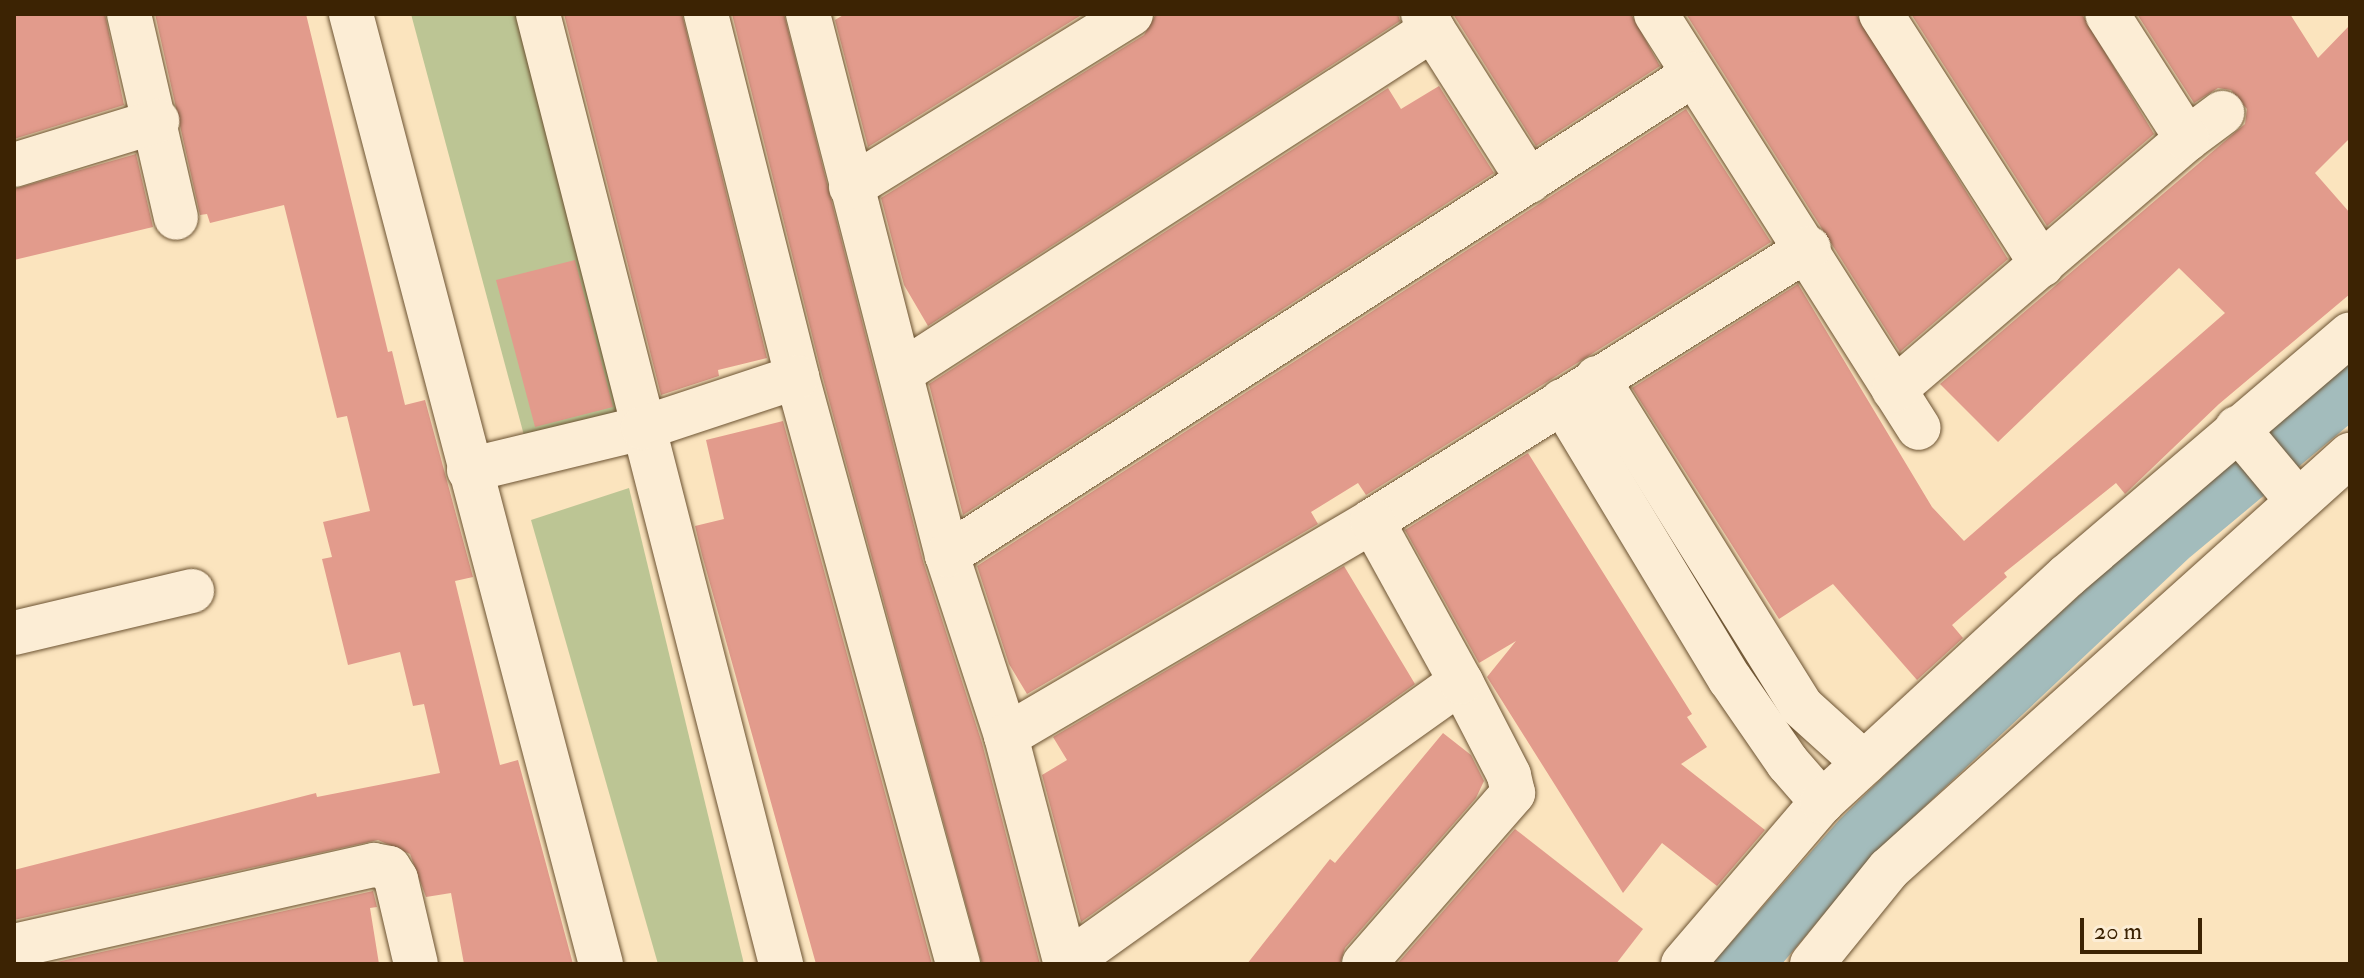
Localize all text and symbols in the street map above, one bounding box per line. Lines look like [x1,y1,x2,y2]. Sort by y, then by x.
scale bar [2084,902,2206,952]
text: 20 m [2094,916,2142,947]

